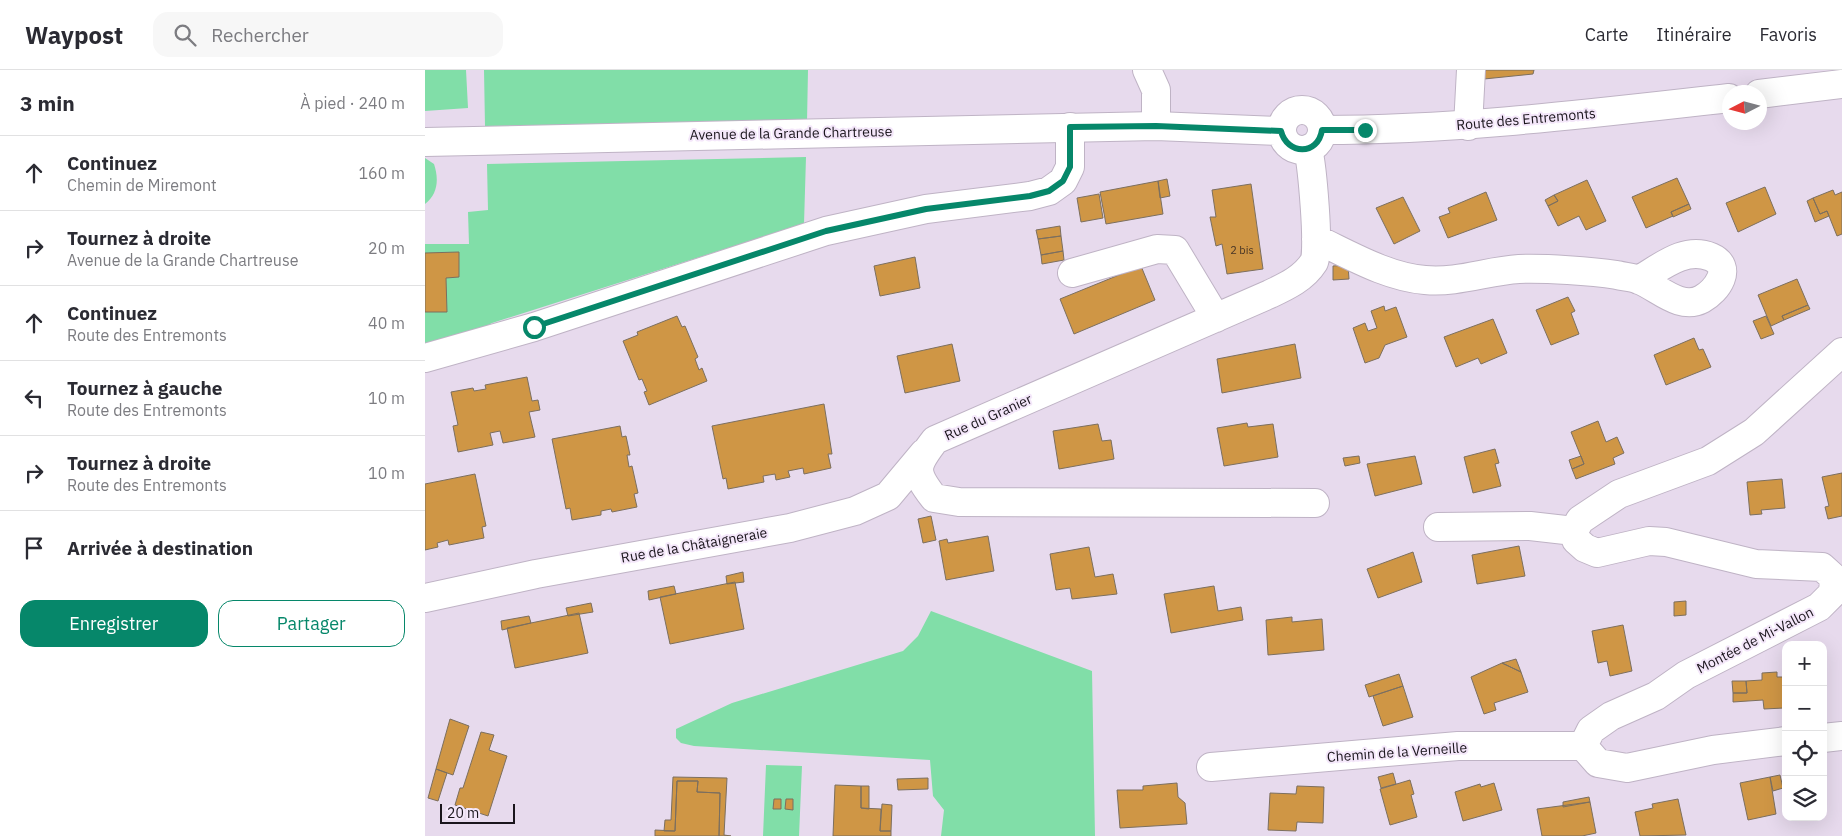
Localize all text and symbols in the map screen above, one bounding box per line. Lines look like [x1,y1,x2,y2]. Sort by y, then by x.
search box [153,12,503,57]
text: Waypost [25,19,123,51]
icon: search [171,21,199,49]
text: Rechercher [211,23,309,47]
text: Carte [1585,23,1628,46]
text: Itinéraire [1656,23,1732,46]
text: Favoris [1760,23,1817,46]
north arrow [1722,85,1767,130]
text: 3 min [20,89,75,117]
text: À pied · 240 m [300,93,405,113]
street label: Route des Entremonts [1456,104,1597,134]
route end [1354,119,1377,142]
street label: Avenue de la Grande Chartreuse [690,122,893,144]
text: Continuez [67,151,157,175]
icon: ahead [20,159,48,187]
text: 160 m [358,163,405,183]
text: Chemin de Miremont [67,175,217,195]
text: Tournez à droite [67,226,211,250]
icon: right [20,234,48,262]
text: 20 m [368,238,405,258]
house number: 2 bis [1230,243,1254,257]
text: Avenue de la Grande Chartreuse [67,250,298,270]
text: Continuez [67,301,157,325]
icon: ahead [20,309,48,337]
text: 40 m [368,313,405,333]
route start [523,316,546,339]
text: Route des Entremonts [67,325,227,345]
text: Tournez à gauche [67,376,223,400]
icon: left [20,384,48,412]
text: 10 m [368,388,405,408]
street label: Rue du Granier [941,390,1035,444]
text: Route des Entremonts [67,400,227,420]
text: Tournez à droite [67,451,211,475]
icon: right [20,459,48,487]
text: 10 m [368,463,405,483]
text: Route des Entremonts [67,475,227,495]
street label: Rue de la Châtaigneraie [619,523,769,567]
icon: arrive [20,534,48,562]
text: Arrivée à destination [67,536,253,560]
button: Enregistrer [20,600,208,647]
button: Partager [218,600,405,647]
street label: Montée de Mi-Vallon [1694,603,1816,677]
map controls [1782,641,1827,821]
button: + [1782,641,1827,686]
button: − [1782,686,1827,731]
button: locate [1782,731,1827,776]
street label: Chemin de la Verneille [1326,738,1468,766]
button: layers [1782,776,1827,821]
scale bar [440,801,515,824]
text: 20 m [447,804,479,822]

